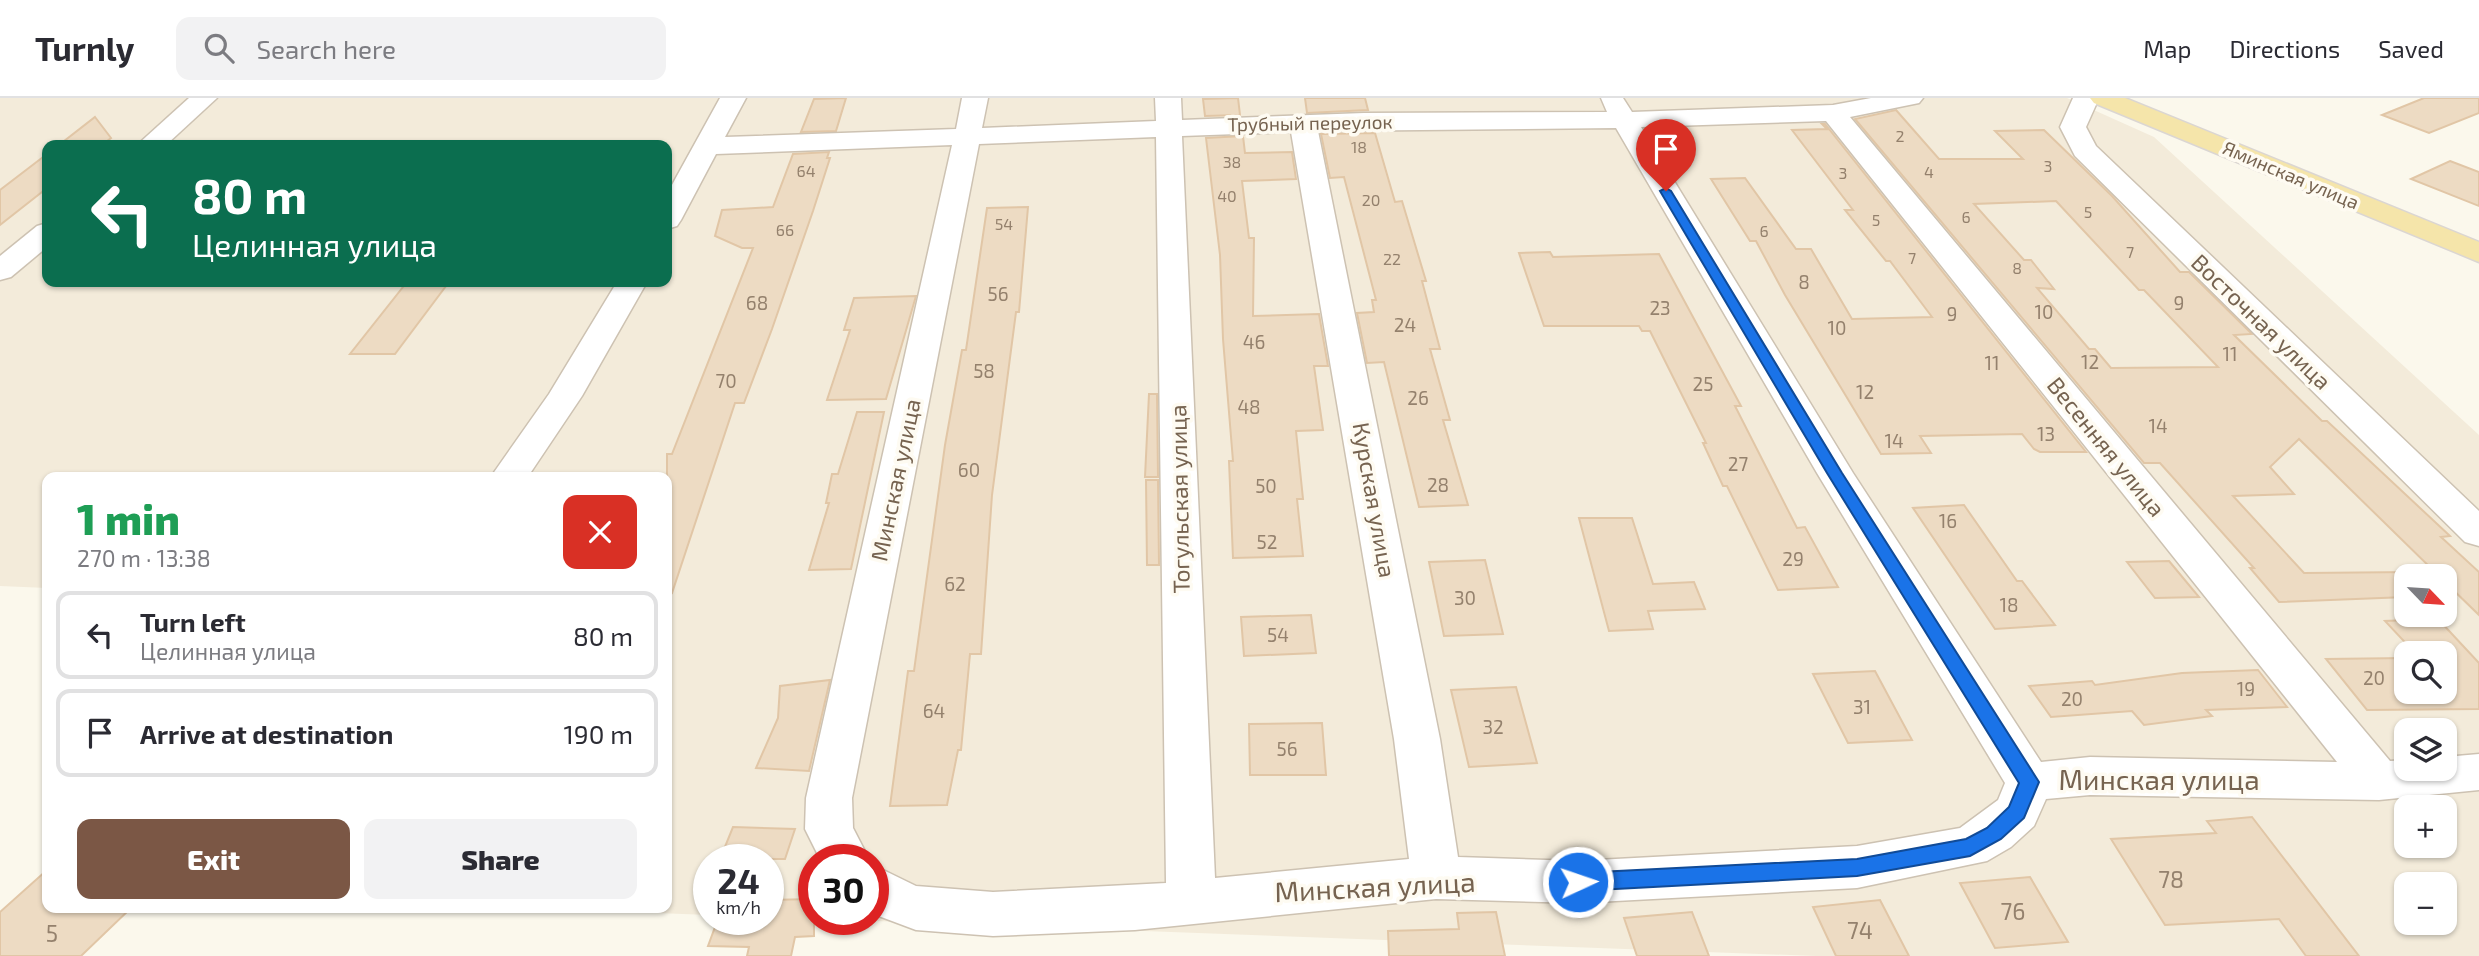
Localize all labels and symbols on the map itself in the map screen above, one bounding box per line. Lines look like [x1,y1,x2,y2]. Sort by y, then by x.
street label: Трубный переулок [1227,110,1393,136]
pin [1636,119,1696,191]
house number: 2 [1896,126,1905,145]
street label: Яминская улица [2219,135,2363,215]
house number: 18 [1351,137,1367,156]
house number: 38 [1223,152,1241,171]
house number: 3 [2044,156,2052,175]
house number: 64 [797,161,816,180]
house number: 4 [1924,162,1934,181]
house number: 3 [1839,163,1847,182]
house number: 40 [1217,186,1237,205]
house number: 20 [1362,190,1380,209]
house number: 5 [2084,202,2092,221]
house number: 6 [1961,207,1971,226]
house number: 5 [1872,210,1880,229]
house number: 54 [995,214,1013,233]
house number: 66 [776,220,794,239]
house number: 6 [1759,221,1769,240]
house number: 7 [2126,242,2134,261]
house number: 7 [1908,248,1916,267]
street label: Восточная улица [2185,248,2337,396]
house number: 22 [1383,249,1401,268]
house number: 8 [2012,258,2022,277]
house number: 8 [1798,270,1810,293]
house number: 56 [987,282,1009,305]
house number: 68 [746,291,768,314]
house number: 9 [2174,291,2184,314]
house number: 23 [1649,296,1671,319]
house number: 10 [2034,300,2054,323]
house number: 9 [1947,302,1957,325]
house number: 24 [1394,313,1416,336]
house number: 10 [1827,316,1847,339]
house number: 46 [1243,330,1265,353]
house number: 11 [2222,342,2238,365]
house number: 12 [2081,350,2099,373]
house number: 11 [1984,351,2000,374]
house number: 58 [973,359,995,382]
house number: 70 [715,369,737,392]
street label: Весенняя улица [2041,371,2172,522]
house number: 25 [1693,372,1713,395]
house number: 12 [1856,380,1874,403]
house number: 26 [1407,386,1429,409]
house number: 48 [1237,395,1261,418]
street label: Минская улица [864,396,927,564]
street label: Тогульская улица [1163,404,1196,594]
house number: 14 [2148,414,2168,437]
street label: Курская улица [1347,420,1402,580]
house number: 13 [2037,422,2055,445]
house number: 14 [1884,429,1904,452]
house number: 27 [1728,452,1748,475]
house number: 60 [958,458,980,481]
house number: 28 [1427,473,1449,496]
house number: 50 [1255,474,1277,497]
house number: 16 [1939,509,1957,532]
house number: 52 [1257,530,1277,553]
house number: 29 [1782,547,1804,570]
north arrow [2394,564,2457,626]
house number: 62 [944,572,966,595]
house number: 30 [1454,586,1476,609]
house number: 18 [1999,593,2019,616]
house number: 54 [1267,623,1289,646]
house number: 20 [2363,666,2385,689]
house number: 19 [2237,677,2255,700]
house number: 20 [2061,687,2083,710]
house number: 31 [1853,695,1871,718]
house number: 64 [923,699,945,722]
house number: 32 [1482,715,1504,738]
house number: 56 [1276,737,1298,760]
street label: Минская улица [2058,762,2260,796]
speed limit sign: 30 [798,844,889,935]
position arrow [1541,845,1615,919]
street label: Минская улица [1274,864,1476,908]
house number: 78 [2158,865,2184,893]
house number: 76 [2001,897,2025,925]
house number: 74 [1847,916,1873,944]
house number: 5 [46,919,58,947]

